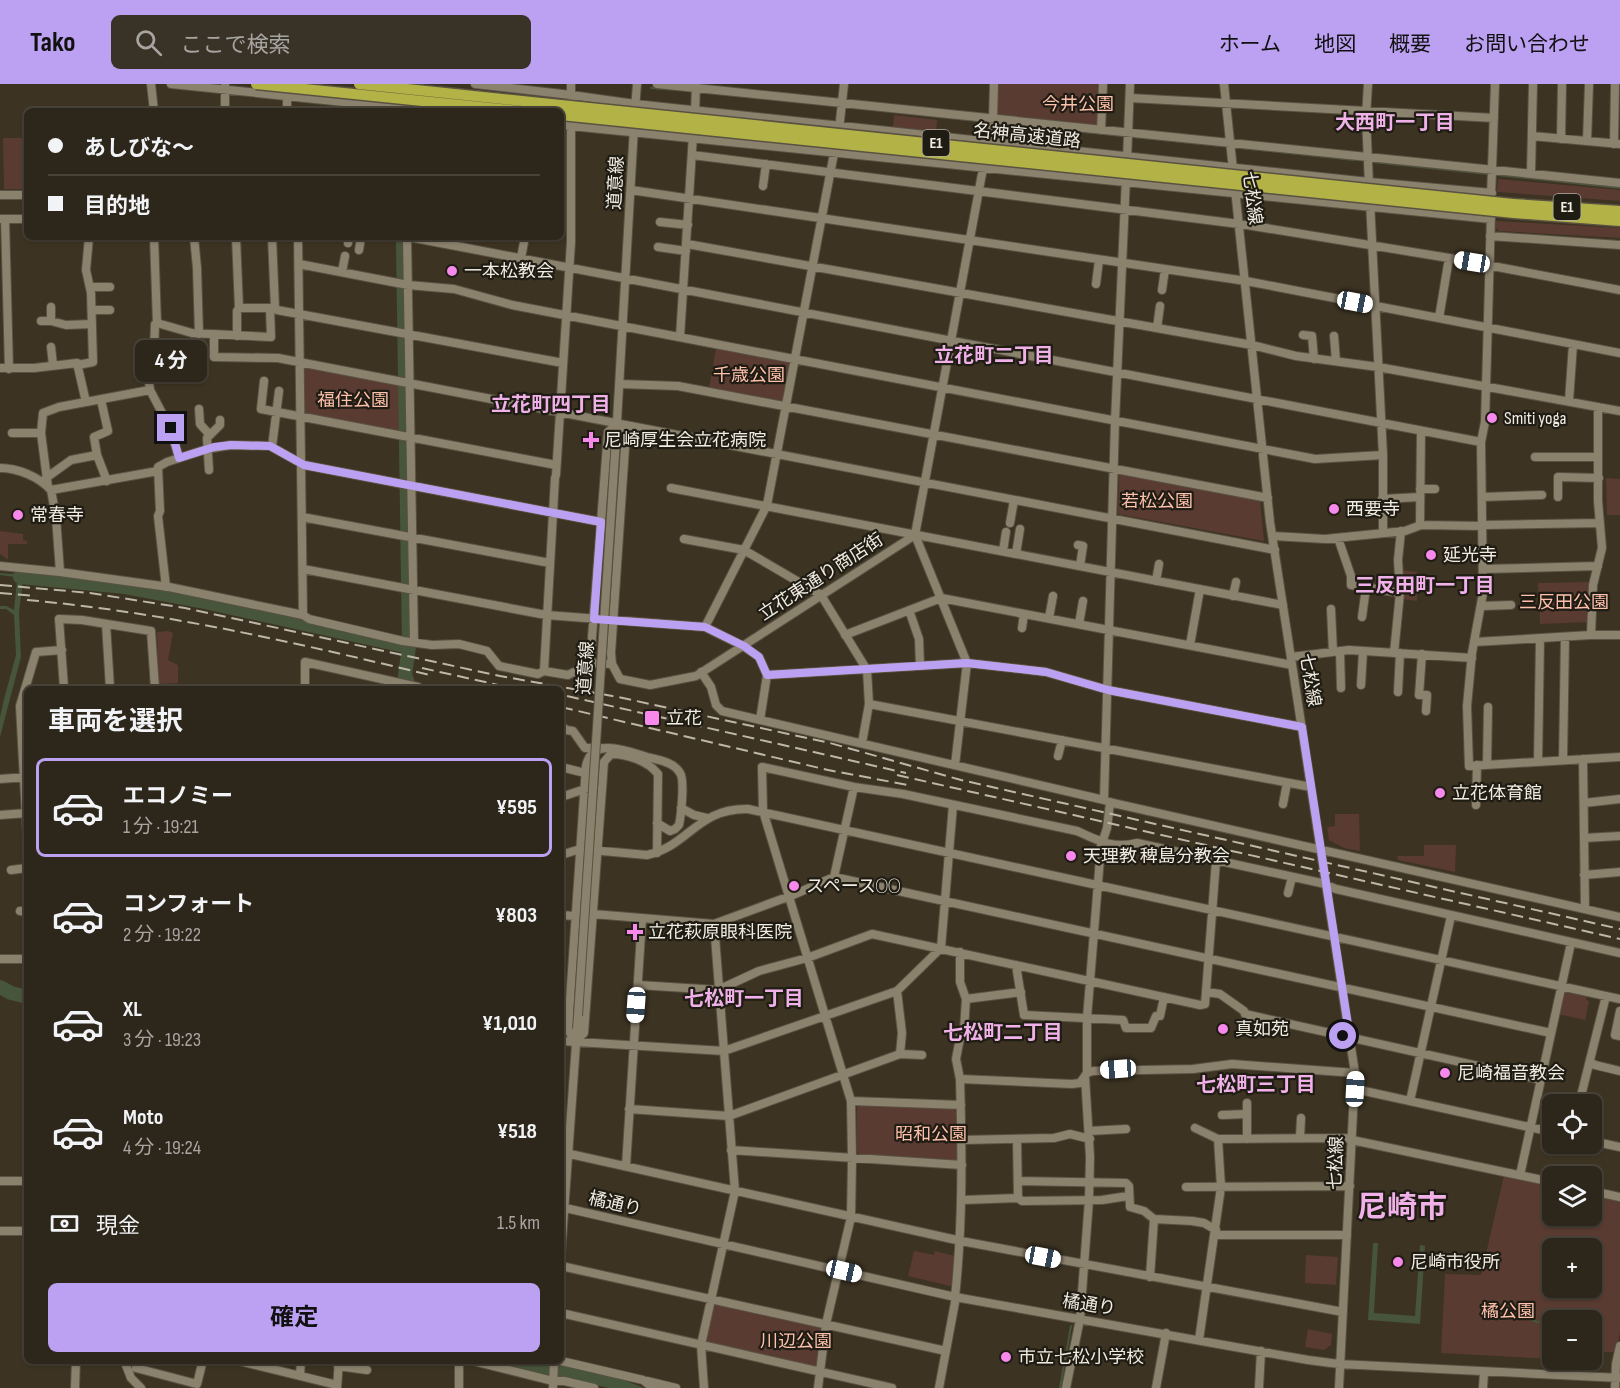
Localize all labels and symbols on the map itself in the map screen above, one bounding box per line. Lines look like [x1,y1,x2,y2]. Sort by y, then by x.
park label: 今井公園 [1042,94,1114,115]
district label: 大西町一丁目 [1335,111,1455,135]
street label: 名神高速道路 [972,120,1082,152]
road number: E1 [922,130,950,156]
street label: 道意線 [604,155,628,211]
street label: 七松線 [1238,170,1266,226]
road number: E1 [1554,194,1580,220]
car [1453,250,1491,274]
place label: 一本松教会 [464,261,554,282]
marker: 一本松教会 [445,264,459,278]
car [1336,290,1374,314]
callout: 4 分 [135,341,207,383]
district label: 立花町二丁目 [934,344,1054,368]
park label: 千歳公園 [713,365,785,386]
park label: 福住公園 [317,390,389,411]
district label: 立花町四丁目 [491,393,611,417]
place label: Smiti yoga [1504,408,1566,429]
marker: Smiti yoga [1485,411,1499,425]
route end [157,414,184,441]
place label: 尼崎厚生会立花病院 [604,430,766,451]
marker: 尼崎厚生会立花病院 [582,431,600,449]
park label: 若松公園 [1121,491,1193,512]
place label: 西要寺 [1346,499,1400,520]
marker: 西要寺 [1327,502,1341,516]
place label: 常春寺 [30,505,84,526]
marker: 常春寺 [11,508,25,522]
street label: 立花東通り商店街 [755,529,887,625]
place label: 延光寺 [1443,545,1497,566]
marker: 延光寺 [1424,548,1438,562]
district label: 三反田町一丁目 [1355,574,1495,598]
park label: 三反田公園 [1519,592,1609,613]
street label: 道意線 [574,640,598,696]
street label: 七松線 [1295,652,1325,708]
place label: 立花 [666,708,702,729]
marker: 立花 [643,709,661,727]
place label: 立花体育館 [1452,783,1542,804]
marker: 立花体育館 [1433,786,1447,800]
place label: 天理教 稗島分教会 [1083,846,1230,867]
marker: 天理教 稗島分教会 [1064,849,1078,863]
place label: スペース○○ [806,876,901,897]
marker: スペース○○ [787,879,801,893]
place label: 立花萩原眼科医院 [648,922,792,943]
marker: 立花萩原眼科医院 [626,923,644,941]
car [626,986,646,1024]
district label: 七松町一丁目 [684,987,804,1011]
place label: 真如苑 [1235,1019,1289,1040]
district label: 七松町二丁目 [943,1021,1063,1045]
marker: 真如苑 [1216,1022,1230,1036]
route start [1329,1022,1356,1049]
car [1099,1059,1137,1079]
place label: 尼崎福音教会 [1457,1063,1565,1084]
marker: 尼崎福音教会 [1438,1066,1452,1080]
car [1345,1071,1365,1107]
district label: 七松町三丁目 [1196,1073,1316,1097]
park label: 昭和公園 [895,1124,967,1145]
street label: 七松線 [1325,1136,1347,1190]
street label: 橘通り [586,1188,644,1220]
district label: 尼崎市 [1357,1190,1447,1226]
car [1024,1245,1062,1269]
place label: 尼崎市役所 [1410,1252,1500,1273]
marker: 尼崎市役所 [1391,1255,1405,1269]
car [824,1258,864,1284]
street label: 橘通り [1061,1290,1117,1320]
park label: 橘公園 [1481,1301,1535,1322]
park label: 川辺公園 [760,1331,832,1352]
place label: 市立七松小学校 [1018,1347,1144,1368]
marker: 市立七松小学校 [999,1350,1013,1364]

